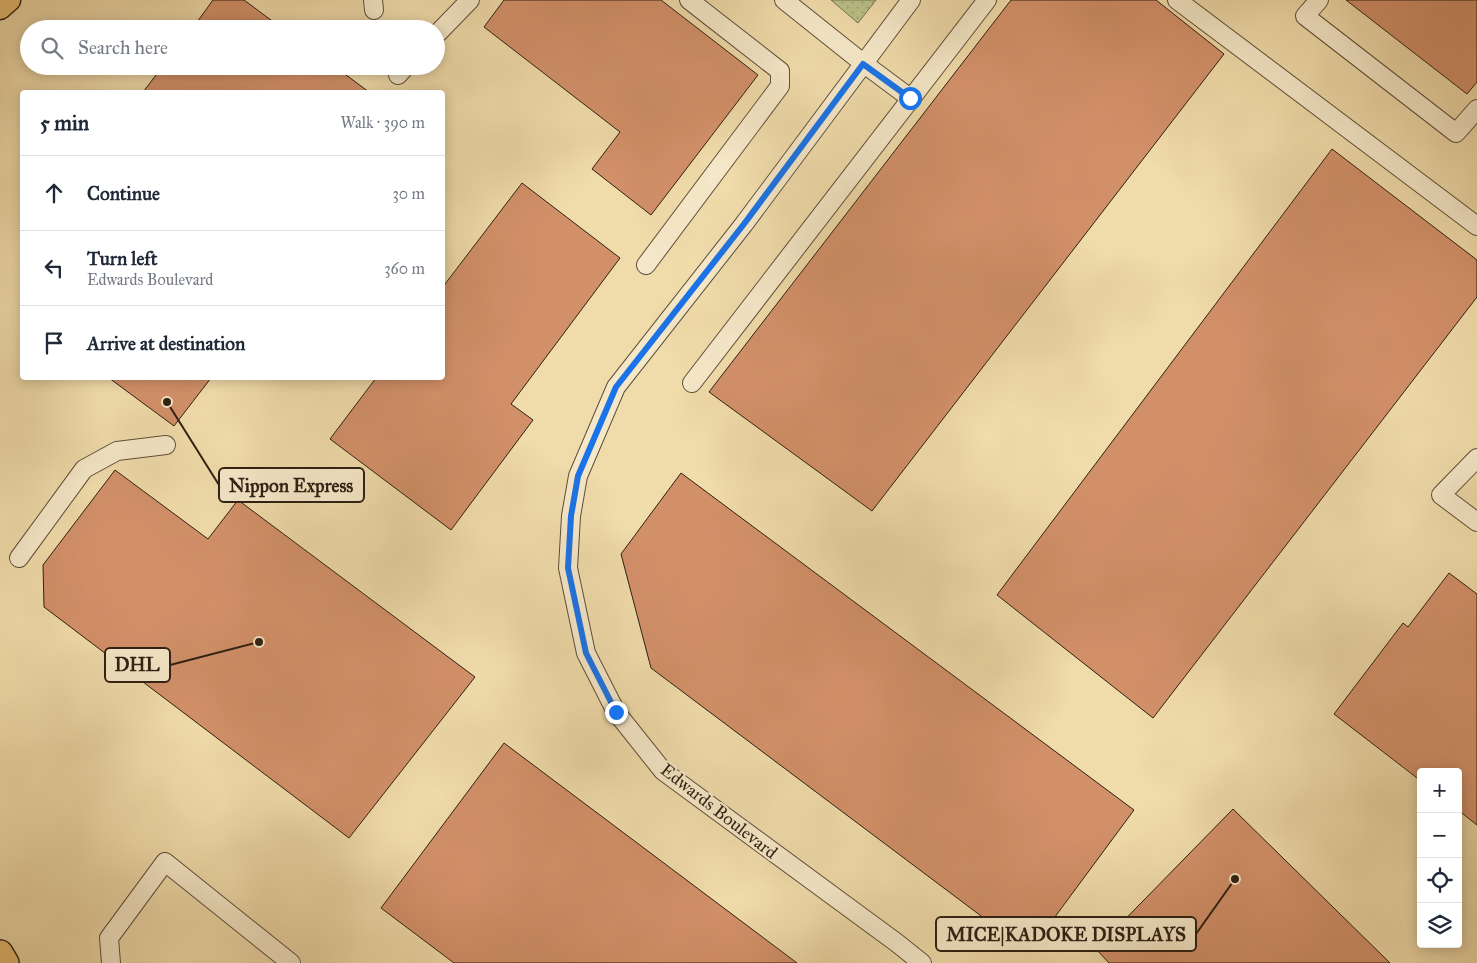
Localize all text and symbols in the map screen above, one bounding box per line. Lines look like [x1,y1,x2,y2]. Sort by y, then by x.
search box [20,20,445,75]
icon: search [38,34,66,62]
text: Search here [78,36,168,59]
route start [899,87,922,110]
text: 5 min [40,110,89,136]
text: Walk · 390 m [340,113,425,132]
icon: ahead [40,179,68,207]
text: Continue [87,182,160,205]
text: 30 m [392,184,425,203]
text: Turn left [87,247,157,270]
icon: left [40,254,68,282]
text: 360 m [384,259,425,278]
text: Edwards Boulevard [87,270,213,289]
icon: arrive [40,329,68,357]
text: Arrive at destination [87,332,245,355]
callout: Nippon Express [219,468,364,502]
text: Nippon Express [229,474,353,498]
callout: DHL [105,648,170,682]
text: DHL [114,653,161,676]
route end [605,701,628,724]
street label: Edwards Boulevard [656,759,782,863]
map controls [1417,768,1462,948]
button: + [1417,768,1462,813]
button: − [1417,813,1462,858]
button: locate [1417,858,1462,903]
button: layers [1417,903,1462,948]
callout: MICE|KADOKE DISPLAYS [936,917,1196,951]
text: MICE|KADOKE DISPLAYS [946,923,1186,947]

